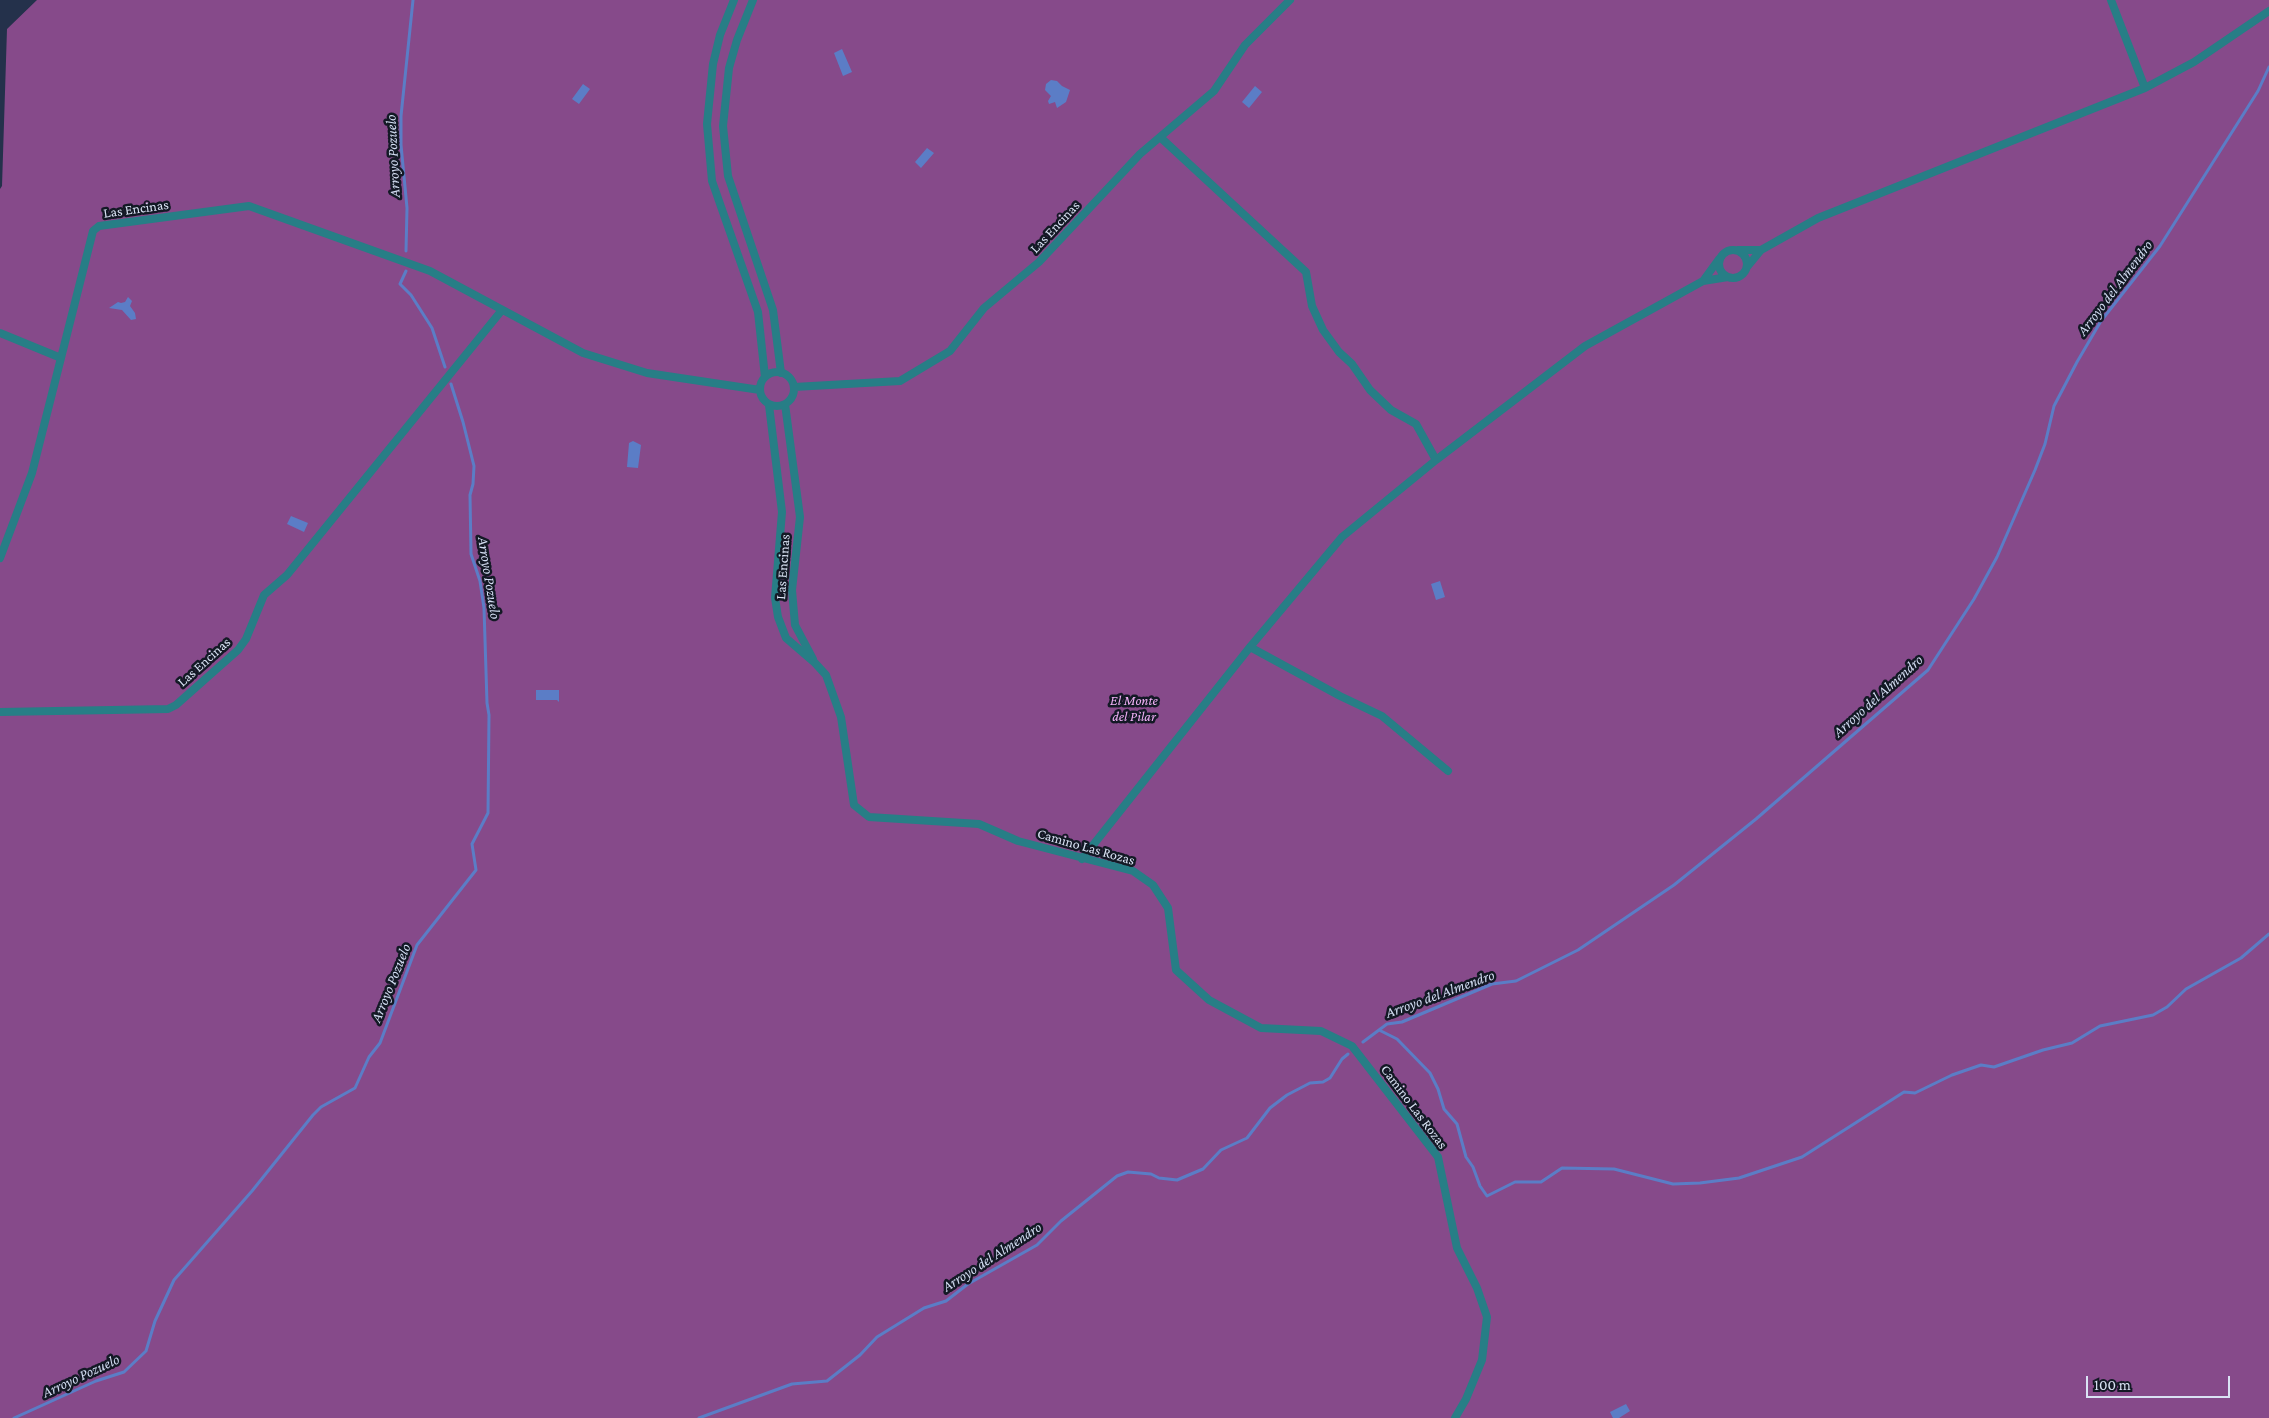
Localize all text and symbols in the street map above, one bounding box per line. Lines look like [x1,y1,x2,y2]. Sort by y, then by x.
water label: Arroyo Pozuelo [382,114,404,198]
street label: Las Encinas [102,196,170,222]
street label: Las Encinas [1026,197,1084,257]
water label: Arroyo del Almendro [2073,237,2157,339]
street label: Las Encinas [772,534,794,600]
water label: Arroyo Pozuelo [474,536,504,620]
street label: Las Encinas [174,634,234,690]
water label: Arroyo del Almendro [1829,651,1927,741]
park label: El Monte del Pilar [1110,693,1158,726]
street label: Camino Las Rozas [1035,825,1137,869]
water label: Arroyo Pozuelo [367,941,415,1025]
water label: Arroyo del Almendro [1383,966,1497,1022]
street label: Camino Las Rozas [1377,1062,1451,1152]
water label: Arroyo del Almendro [939,1218,1045,1296]
water label: Arroyo Pozuelo [40,1350,122,1402]
scale bar [2089,1366,2233,1398]
text: 100 m [2094,1377,2131,1393]

